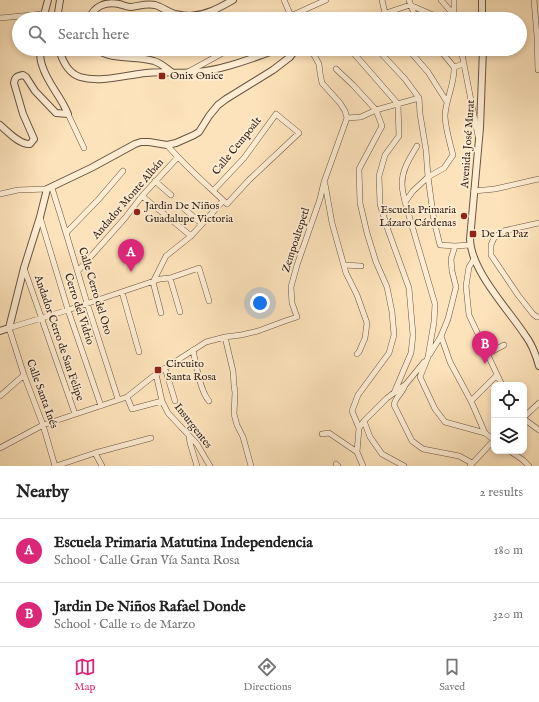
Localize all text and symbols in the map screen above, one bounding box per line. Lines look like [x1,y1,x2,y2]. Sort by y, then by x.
search box [12,12,527,56]
icon: search [26,23,48,45]
text: Search here [58,25,129,44]
place label: Onix Onice [170,69,223,83]
marker: Onix Onice [157,71,167,81]
street label: Avenida José Murat [458,99,478,190]
street label: Calle Cempoalt [209,114,265,178]
street label: Andador Monte Albán [89,156,167,243]
place label: Jardin De Niños Guadalupe Victoria [143,199,233,226]
place label: Escuela Primaria Lázaro Cárdenas [379,203,456,230]
street label: Zempoaltepetl [279,206,313,274]
marker: Jardin De Niños Guadalupe Victoria [132,207,142,217]
marker: Escuela Primaria Lázaro Cárdenas [459,211,469,221]
place label: De La Paz [481,227,528,241]
marker: De La Paz [468,229,478,239]
pin: A [118,239,144,272]
street label: Calle Cerro del Oro [75,246,115,337]
street label: Cerro del Vidrio [61,271,97,347]
street label: Andador Cerro de San Felipe [31,272,87,403]
your location [250,293,270,313]
pin: B [472,331,498,364]
street label: Calle Santa Inés [23,357,61,431]
place label: Circuito Santa Rosa [166,357,216,384]
marker: Circuito Santa Rosa [153,365,163,375]
map controls [491,382,527,454]
button: locate [491,382,527,418]
street label: Insurgentes [171,401,215,452]
button: layers [491,418,527,454]
text: Nearby [16,482,69,503]
text: 2 results [479,484,523,501]
text: Escuela Primaria Matutina Independencia [54,533,313,552]
text: A [25,542,33,559]
text: 180 m [494,542,523,559]
text: School · Calle Gran Vía Santa Rosa [54,552,240,569]
text: Jardin De Niños Rafael Donde [54,597,246,616]
text: B [25,606,33,623]
text: 320 m [493,606,523,623]
text: School · Calle 10 de Marzo [54,616,195,633]
tab: Map [74,656,96,694]
tab: Directions [244,656,291,694]
tab: Saved [439,656,465,694]

